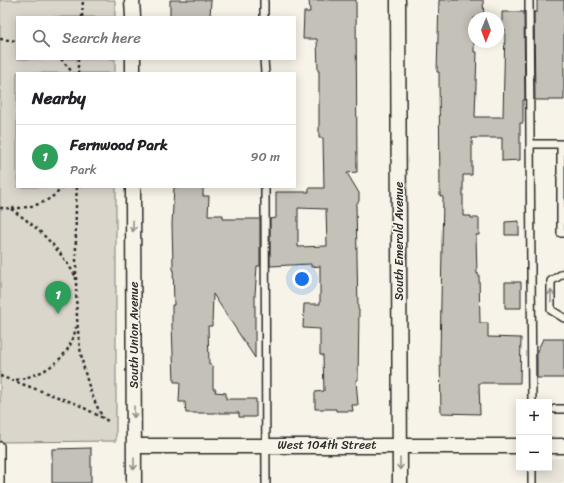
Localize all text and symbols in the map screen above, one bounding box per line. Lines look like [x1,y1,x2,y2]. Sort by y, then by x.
north arrow [468,12,504,48]
search box [16,16,296,60]
text: Search here [62,25,141,51]
icon: search [30,27,52,49]
text: Nearby [32,83,86,113]
text: Fernwood Park [70,132,168,158]
text: 1 [42,145,48,168]
text: 90 m [250,145,280,168]
text: Park [70,158,97,181]
street label: South Emerald Avenue [388,182,410,300]
one-way arrow [129,219,137,232]
your location [292,269,312,289]
pin: 1 [45,281,71,314]
street label: South Union Avenue [123,282,145,388]
one-way arrow [547,290,555,303]
map controls [516,399,552,471]
button: + [516,399,552,435]
one-way arrow [130,405,138,418]
street label: West 104th Street [277,434,377,456]
button: − [516,435,552,471]
one-way arrow [130,457,138,470]
one-way arrow [396,457,404,470]

